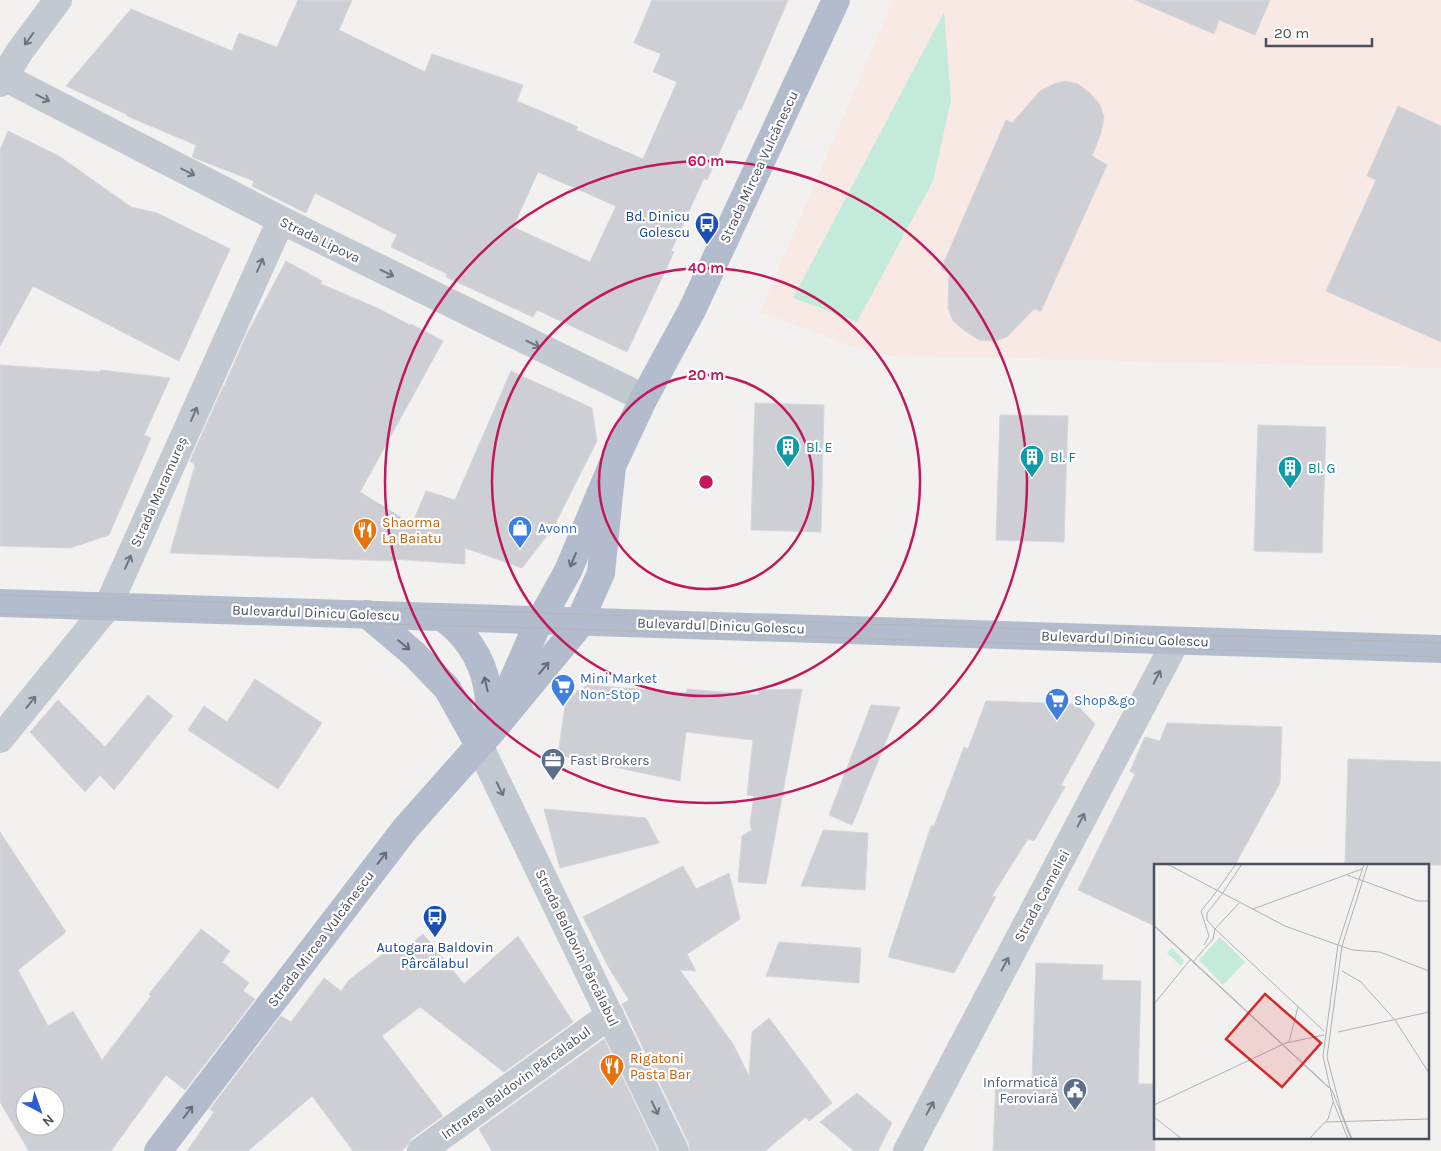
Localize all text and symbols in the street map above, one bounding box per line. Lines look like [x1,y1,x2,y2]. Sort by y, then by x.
scale bar [1266,15,1372,47]
text: 20 m [1274,24,1309,42]
one-way arrow [24,32,34,46]
street label: Strada Mircea Vulcănescu [716,88,802,246]
one-way arrow [35,94,50,103]
text: 60 m [688,152,724,170]
one-way arrow [180,167,195,177]
place label: Bd. Dinicu Golescu [625,208,690,241]
bus stop icon: Bd. Dinicu Golescu [694,211,720,245]
street label: Strada Lipova [277,213,363,267]
one-way arrow [256,258,266,273]
text: 40 m [688,259,724,277]
one-way arrow [379,268,394,278]
one-way arrow [525,340,540,349]
text: 20 m [688,366,724,384]
one-way arrow [190,407,200,422]
street label: Strada Maramureș [127,434,191,550]
building icon: Bl. E [775,434,801,468]
place label: Bl. E [806,439,832,456]
building icon: Bl. F [1019,444,1045,478]
place label: Bl. F [1050,449,1076,466]
building icon: Bl. G [1277,455,1303,489]
place label: Bl. G [1308,460,1335,477]
centre of rings [697,473,715,491]
place label: Shaorma La Baiatu [382,514,442,547]
shop icon: Avonn [507,515,533,549]
restaurant icon: Shaorma La Baiatu [352,517,378,551]
place label: Avonn [538,520,577,537]
one-way arrow [567,552,576,567]
one-way arrow [124,555,134,570]
street label: Bulevardul Dinicu Golescu [232,602,400,624]
street label: Bulevardul Dinicu Golescu [637,615,805,637]
street label: Bulevardul Dinicu Golescu [1041,628,1209,650]
one-way arrow [397,640,410,651]
one-way arrow [539,662,550,675]
place label: Mini Market Non-Stop [580,670,657,703]
one-way arrow [1153,670,1162,685]
supermarket icon: Mini Market Non-Stop [550,673,576,707]
one-way arrow [481,676,490,692]
supermarket icon: Shop&go [1044,687,1070,721]
place label: Shop&go [1074,692,1135,709]
one-way arrow [25,695,37,708]
office icon: Fast Brokers [540,747,566,781]
place label: Fast Brokers [570,752,650,769]
one-way arrow [496,781,505,796]
one-way arrow [1076,813,1086,828]
street label: Strada Cameliei [1011,847,1073,945]
one-way arrow [377,852,388,865]
inset map [1154,864,1428,1138]
street label: Strada Mircea Vulcănescu [264,867,378,1011]
street label: Strada Baldovin Pârcălabul [531,867,623,1029]
bus stop icon: Autogara Baldovin Pârcălabul [422,904,448,938]
place label: Autogara Baldovin Pârcălabul [376,939,494,972]
one-way arrow [1001,957,1011,972]
street label: Intrarea Baldovin Pârcălabul [438,1023,594,1143]
place label: Rigatoni Pasta Bar [630,1050,692,1083]
restaurant icon: Rigatoni Pasta Bar [599,1053,625,1087]
place label: Informatică Feroviară [983,1074,1058,1107]
public building icon: Informatică Feroviară [1062,1077,1088,1111]
north arrow [15,1086,65,1136]
one-way arrow [651,1100,660,1115]
one-way arrow [926,1101,935,1116]
one-way arrow [182,1106,193,1119]
text: N [39,1111,58,1130]

